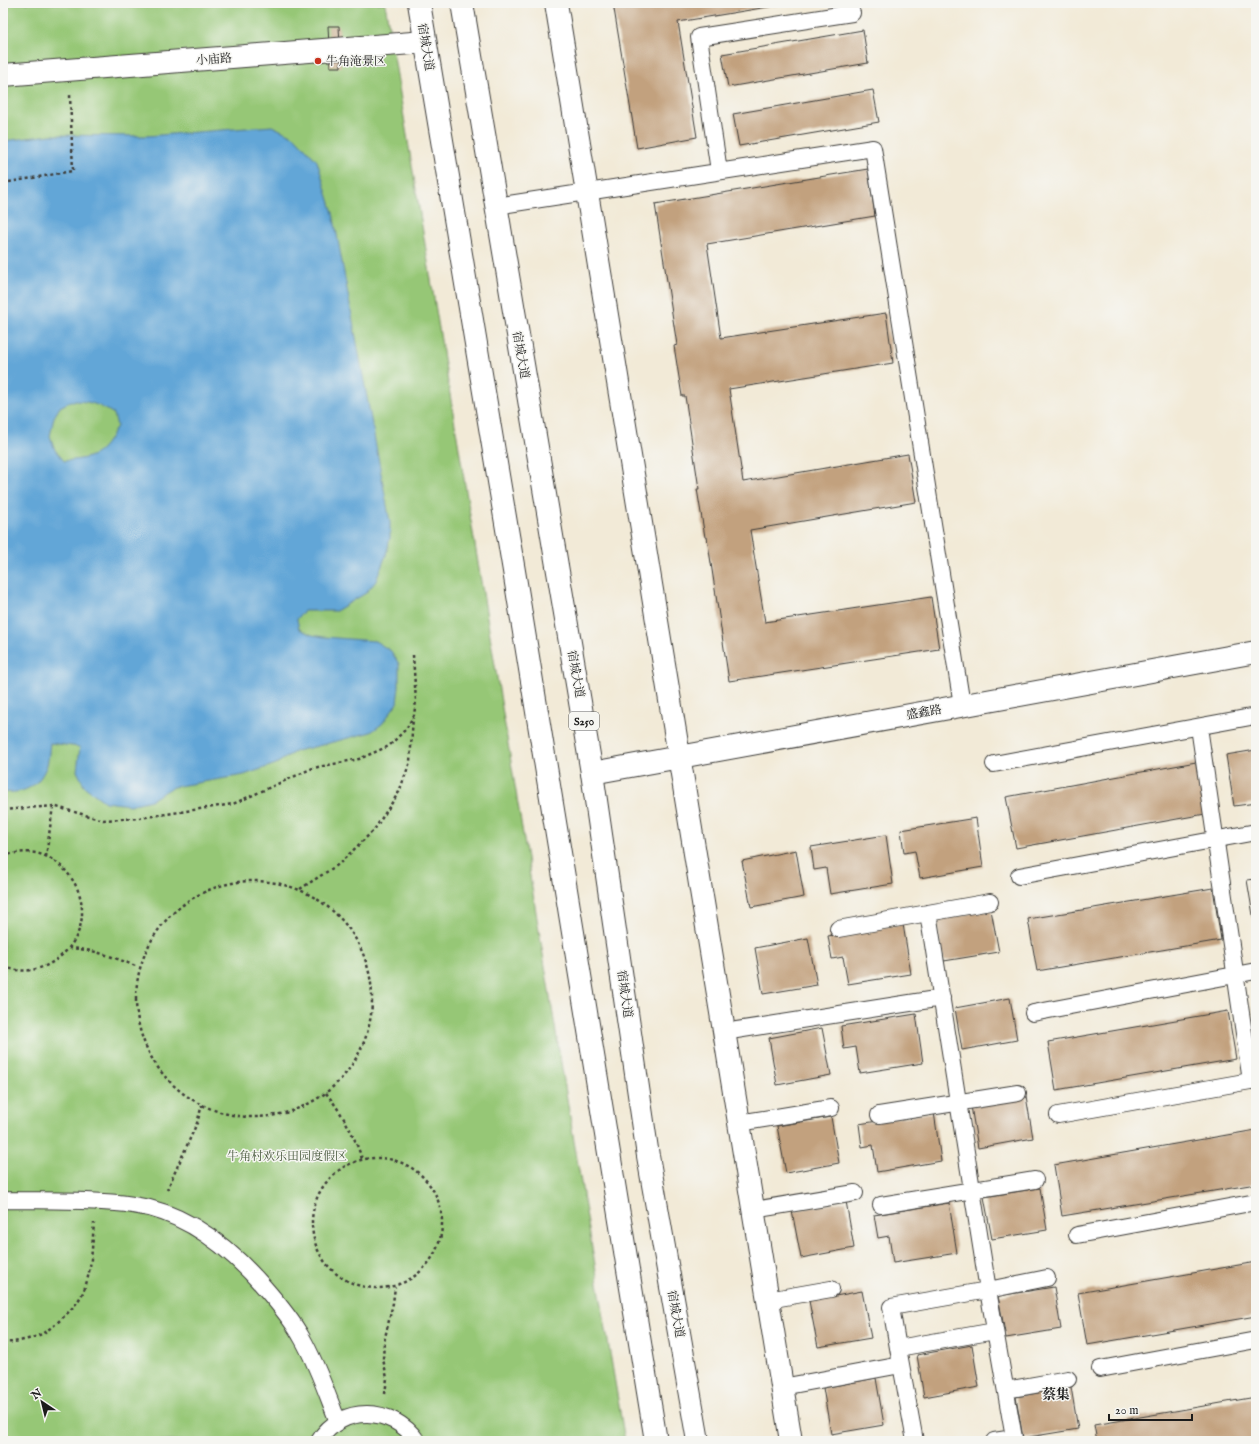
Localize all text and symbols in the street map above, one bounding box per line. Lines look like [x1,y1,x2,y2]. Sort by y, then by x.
street label: 宿城大道 [414,22,437,72]
street label: 小庙路 [196,51,233,68]
place label: 牛角淹景区 [326,54,386,69]
marker: 牛角淹景区 [313,56,323,66]
street label: 宿城大道 [509,330,532,380]
street label: 宿城大道 [564,649,587,699]
street label: 盛鑫路 [905,702,943,723]
road number: S250 [569,712,599,730]
street label: 宿城大道 [614,969,635,1019]
park label: 牛角村欢乐田园度假区 [227,1149,347,1164]
street label: 宿城大道 [664,1289,687,1339]
north arrow [22,1382,62,1422]
text: N [28,1386,45,1404]
district label: 蔡集 [1042,1386,1070,1404]
scale bar [1109,1396,1192,1422]
text: 20 m [1115,1403,1138,1418]

